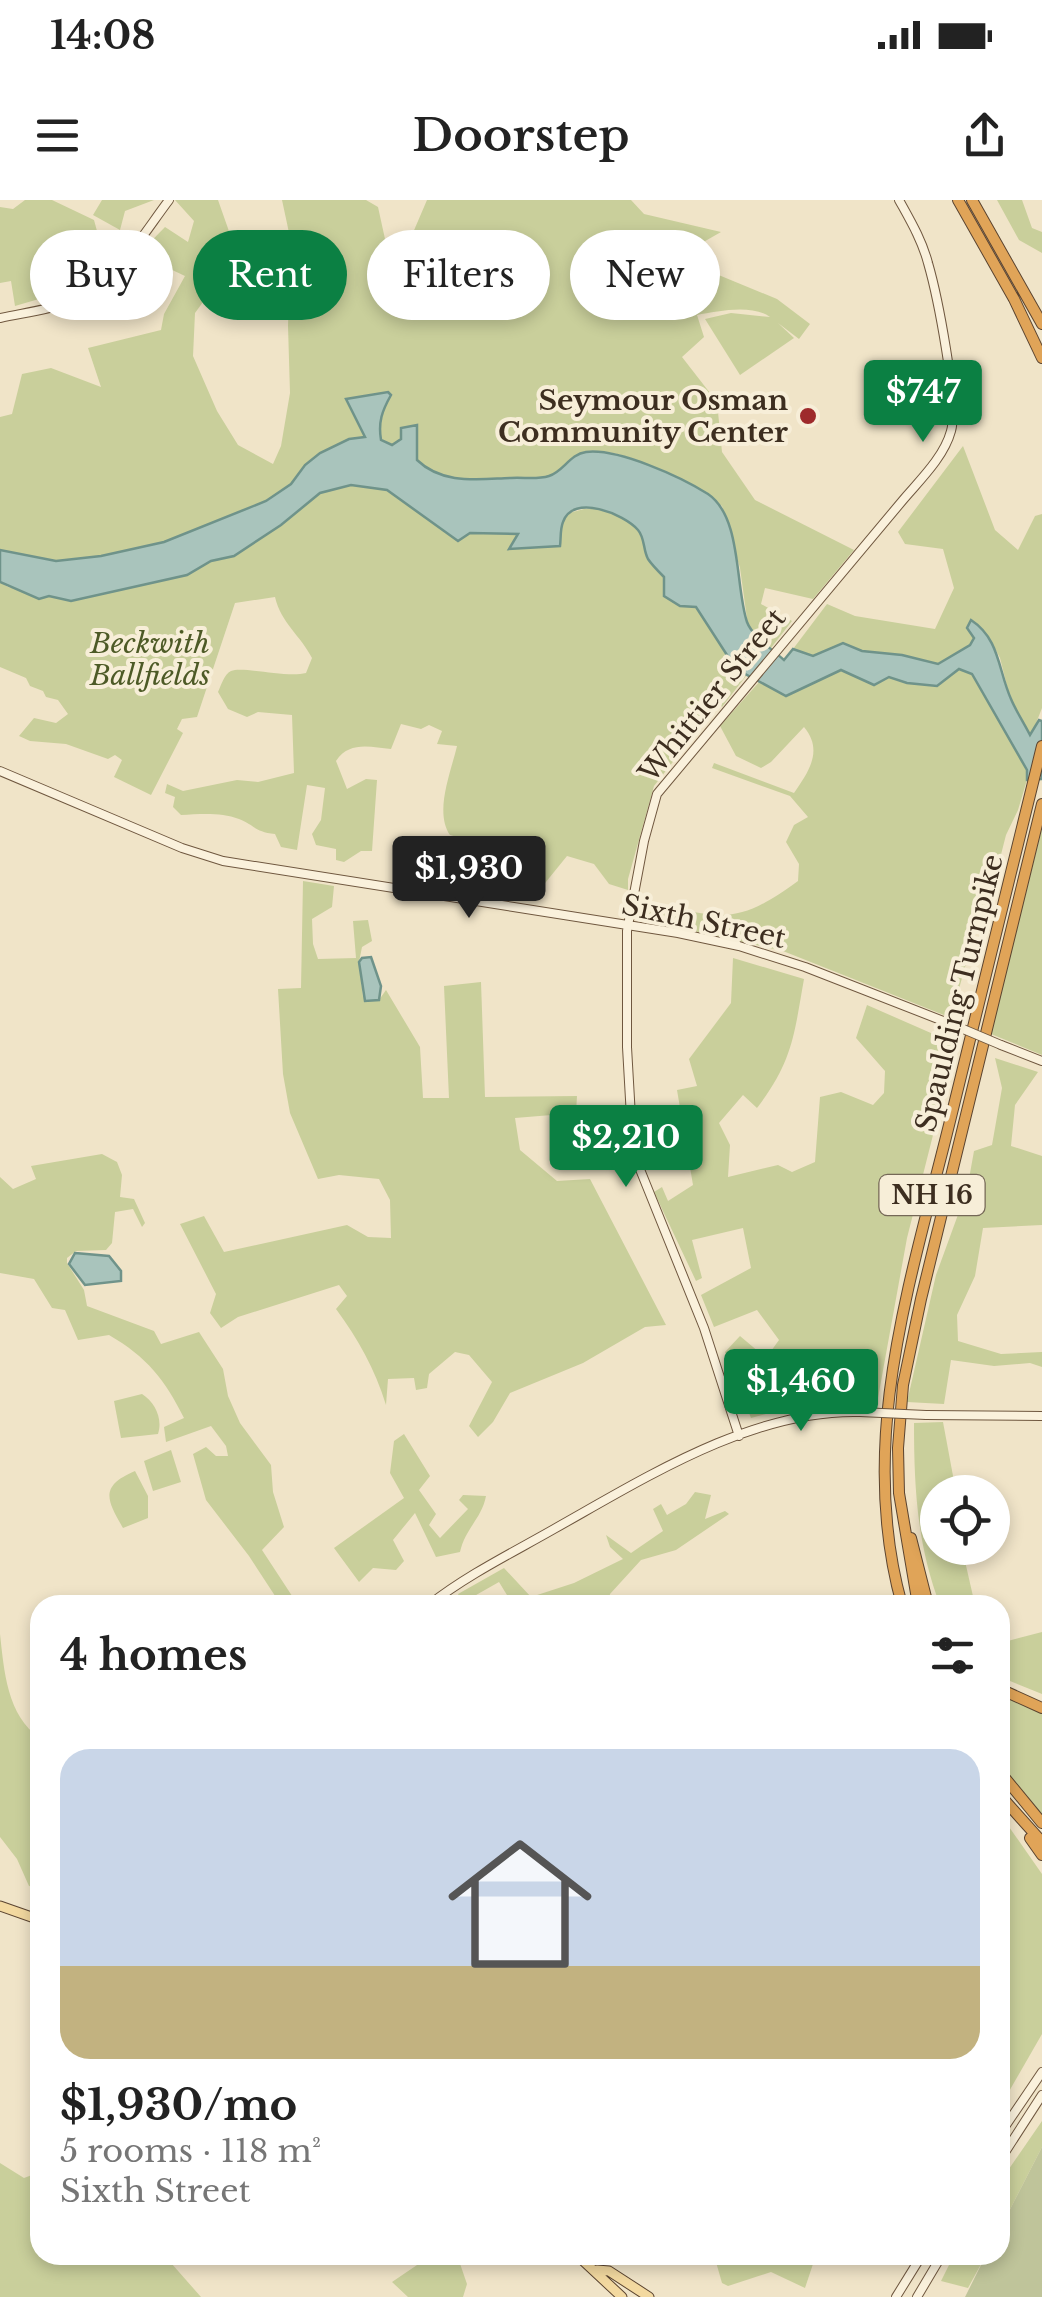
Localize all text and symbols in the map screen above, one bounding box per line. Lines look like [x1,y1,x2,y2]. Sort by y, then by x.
text: 14:08 [50,12,155,59]
text: Doorstep [412,107,630,163]
icon: menu [30,108,85,163]
icon: share [957,108,1012,163]
chip: Buy [30,230,173,320]
chip: Rent [193,230,347,320]
chip: Filters [367,230,550,320]
chip: New [570,230,720,320]
pin: $747 [864,360,982,445]
text: $747 [886,372,960,412]
place label: Seymour Osman Community Center [498,383,788,450]
marker: Seymour Osman Community Center [797,405,819,427]
street label: Whittier Street [631,601,794,790]
park label: Beckwith Ballfields [89,626,210,693]
pin: $1,930 [388,836,550,921]
text: $1,930 [414,848,524,888]
street label: Spaulding Turnpike [908,851,1011,1136]
street label: Sixth Street [619,887,789,956]
pin: $2,210 [545,1105,707,1190]
text: $2,210 [572,1117,680,1157]
road number: NH 16 [880,1175,984,1215]
pin: $1,460 [720,1349,882,1434]
text: $1,460 [746,1361,856,1401]
map controls [920,1475,1010,1565]
button: locate [920,1475,1010,1565]
icon: filters [925,1628,980,1683]
text: 4 homes [60,1629,247,1681]
icon: home [430,1814,610,1994]
text: $1,930/mo [60,2079,297,2131]
text: 5 rooms · 118 m² [60,2131,321,2171]
text: Sixth Street [60,2171,251,2211]

